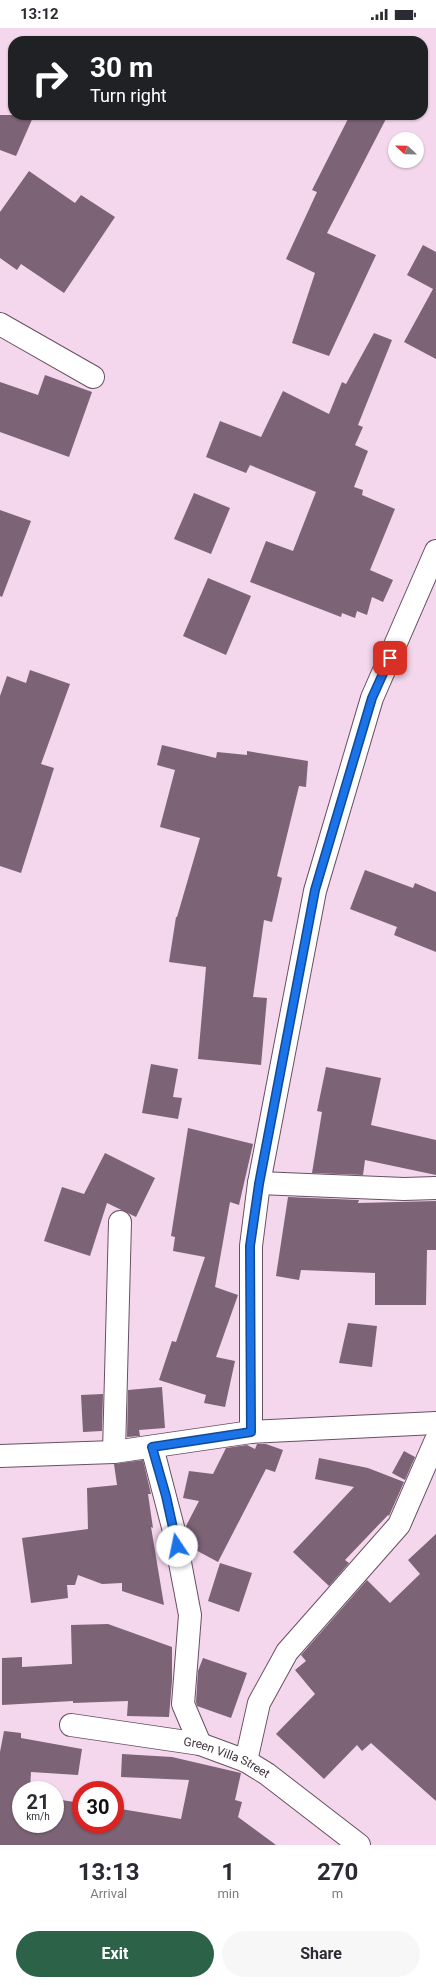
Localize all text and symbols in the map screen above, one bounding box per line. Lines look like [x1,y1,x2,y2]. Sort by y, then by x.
text: 13:12 [20,5,59,23]
text: 30 m [90,51,153,84]
icon: right [24,52,76,104]
text: Turn right [90,85,167,106]
north arrow [388,132,424,168]
map controls [388,132,424,168]
pin [373,641,407,675]
icon: arrive [379,647,401,669]
position arrow [156,1525,198,1567]
street label: Green Villa Street [183,1735,272,1781]
speed limit sign: 30 [72,1781,124,1833]
text: 21 [27,1790,49,1814]
text: km/h [26,1811,50,1822]
text: 13:13 [78,1858,140,1886]
text: 1 [221,1858,235,1886]
text: 270 [317,1858,358,1886]
text: Arrival [90,1886,127,1901]
text: min [217,1886,239,1901]
text: m [332,1886,343,1901]
button: Exit [16,1931,214,1977]
button: Share [222,1931,420,1977]

